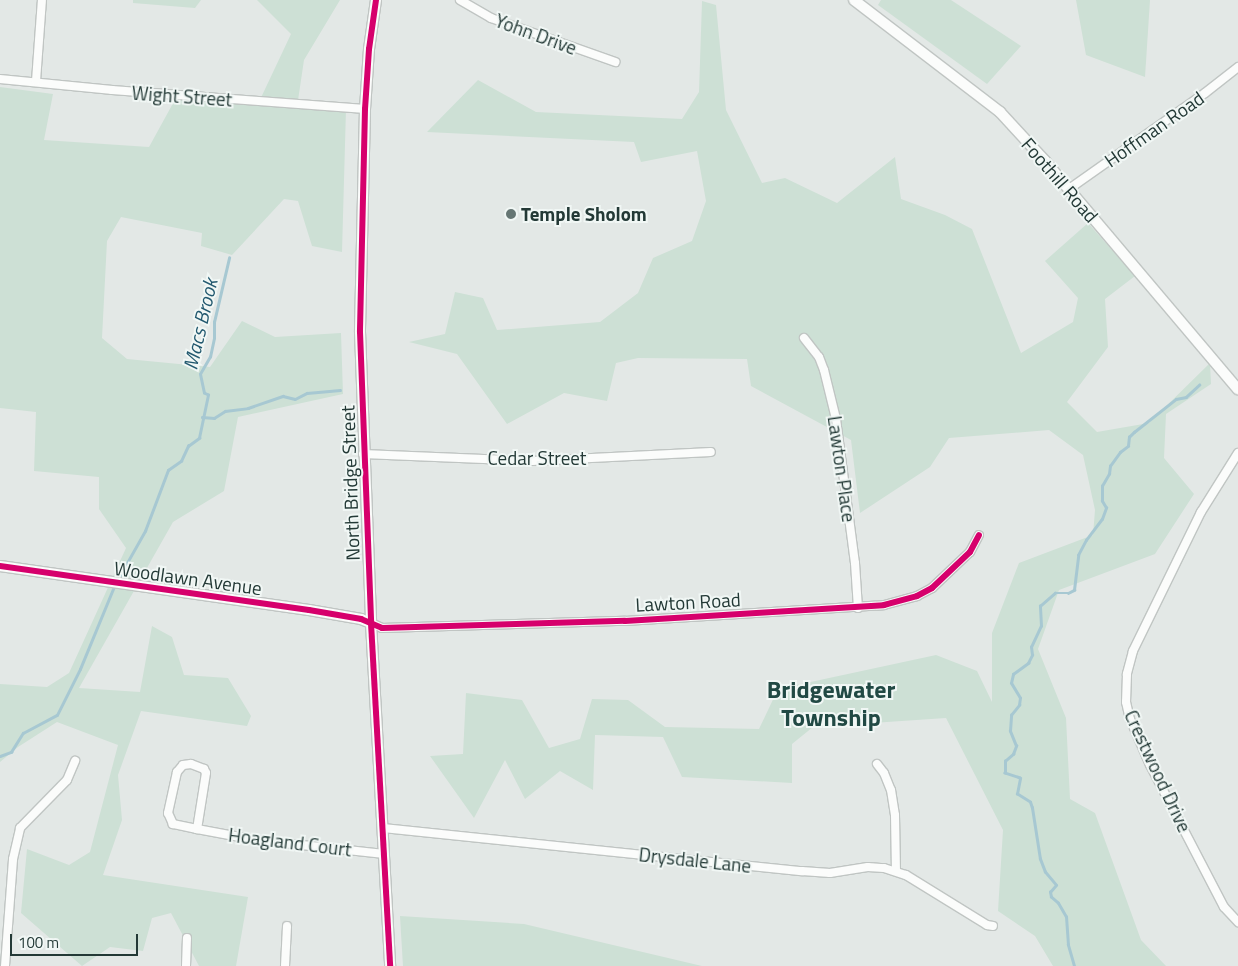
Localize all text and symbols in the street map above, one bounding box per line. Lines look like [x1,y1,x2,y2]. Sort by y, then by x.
street label: Yohn Drive [492,9,580,59]
street label: Wight Street [131,81,233,111]
street label: Hoffman Road [1100,86,1208,172]
street label: Foothill Road [1017,133,1103,227]
place label: Temple Sholom [521,203,647,225]
marker: Temple Sholom [505,208,517,220]
water label: Macs Brook [178,276,222,372]
street label: North Bridge Street [336,405,364,561]
street label: Lawton Place [823,414,861,524]
street label: Cedar Street [487,447,587,469]
street label: Woodlawn Avenue [113,556,263,600]
street label: Lawton Road [635,588,741,616]
district label: Bridgewater Township [767,676,895,732]
street label: Crestwood Drive [1120,706,1196,836]
street label: Hoagland Court [227,823,353,861]
street label: Drysdale Lane [638,843,752,877]
scale bar [12,924,140,956]
text: 100 m [18,931,59,954]

